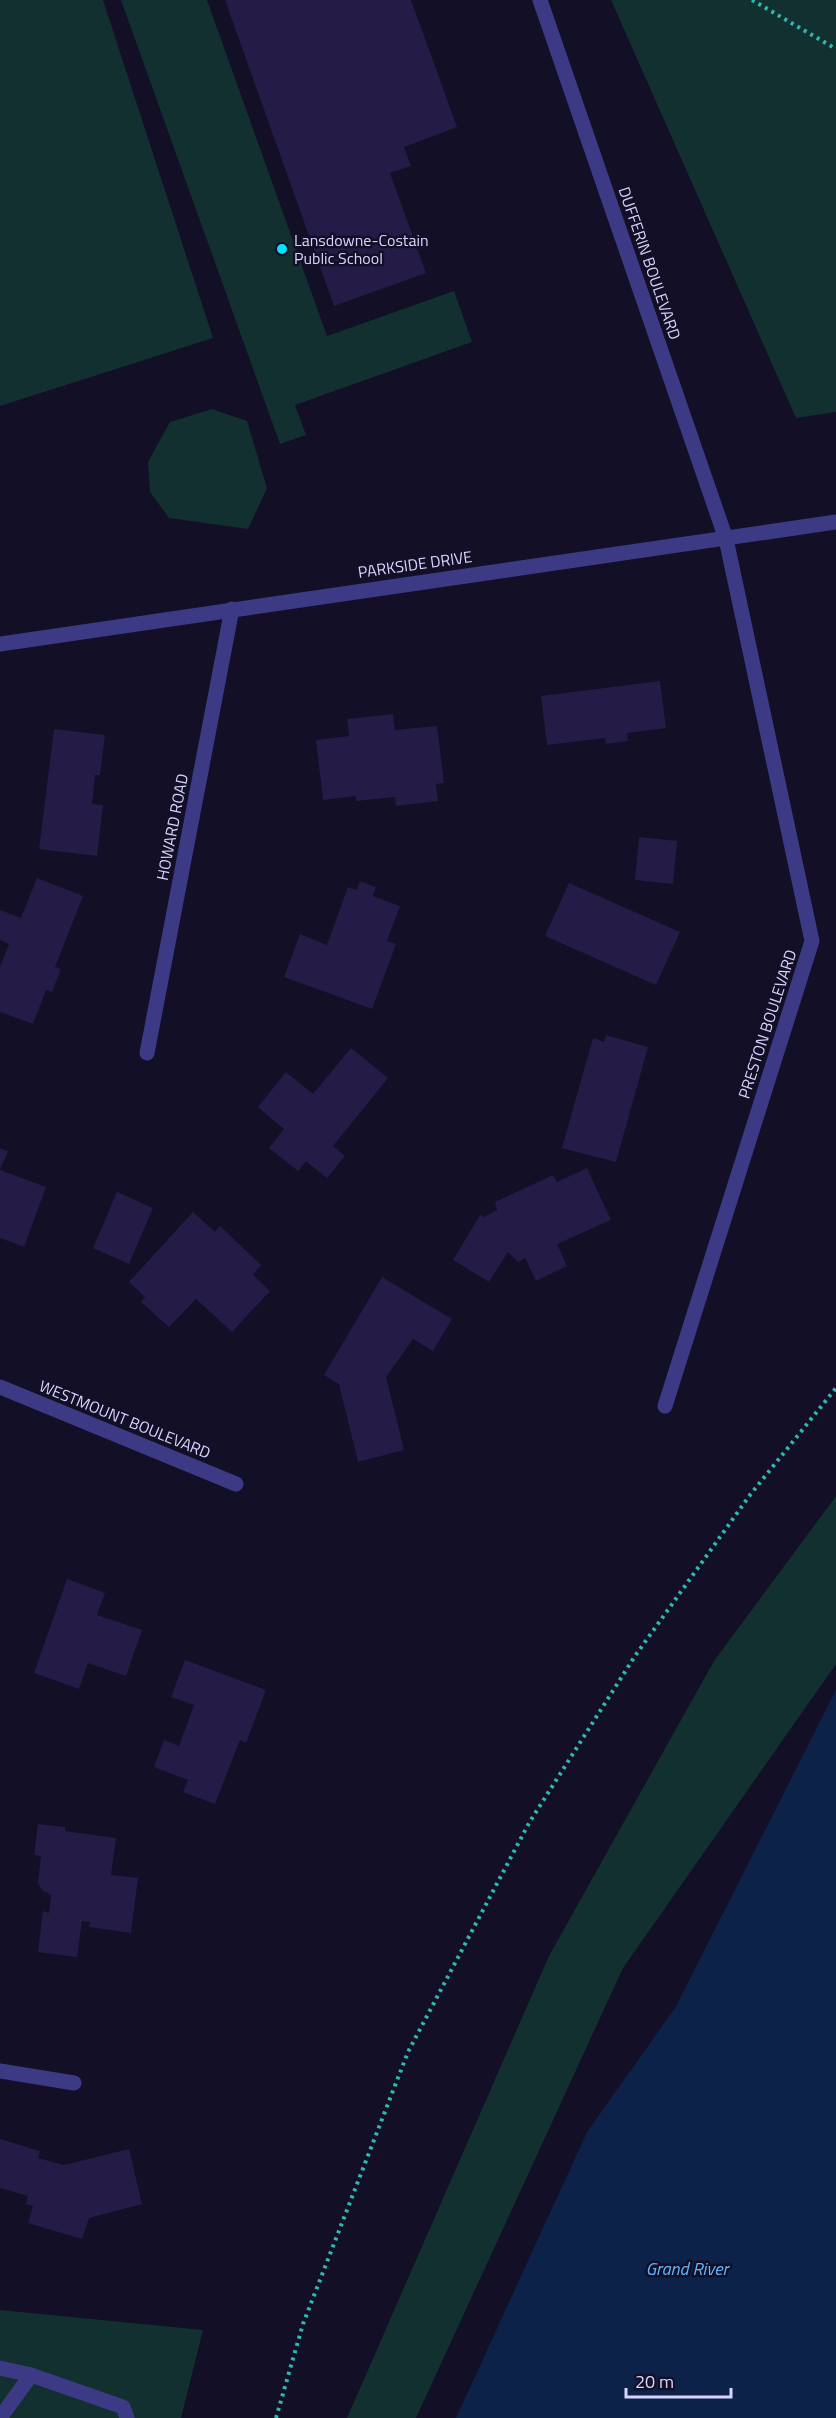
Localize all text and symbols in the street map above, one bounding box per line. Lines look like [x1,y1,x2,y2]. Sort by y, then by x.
street label: DUFFERIN BOULEVARD [613,183,687,343]
place label: Lansdowne-Costain Public School [294,228,429,270]
marker: Lansdowne-Costain Public School [275,242,289,256]
street label: PARKSIDE DRIVE [356,544,474,584]
street label: HOWARD ROAD [150,771,194,883]
street label: PRESTON BOULEVARD [732,946,802,1102]
street label: WESTMOUNT BOULEVARD [36,1374,214,1464]
water label: Grand River [646,2255,731,2282]
scale bar [626,2361,731,2399]
text: 20 m [635,2368,674,2395]

